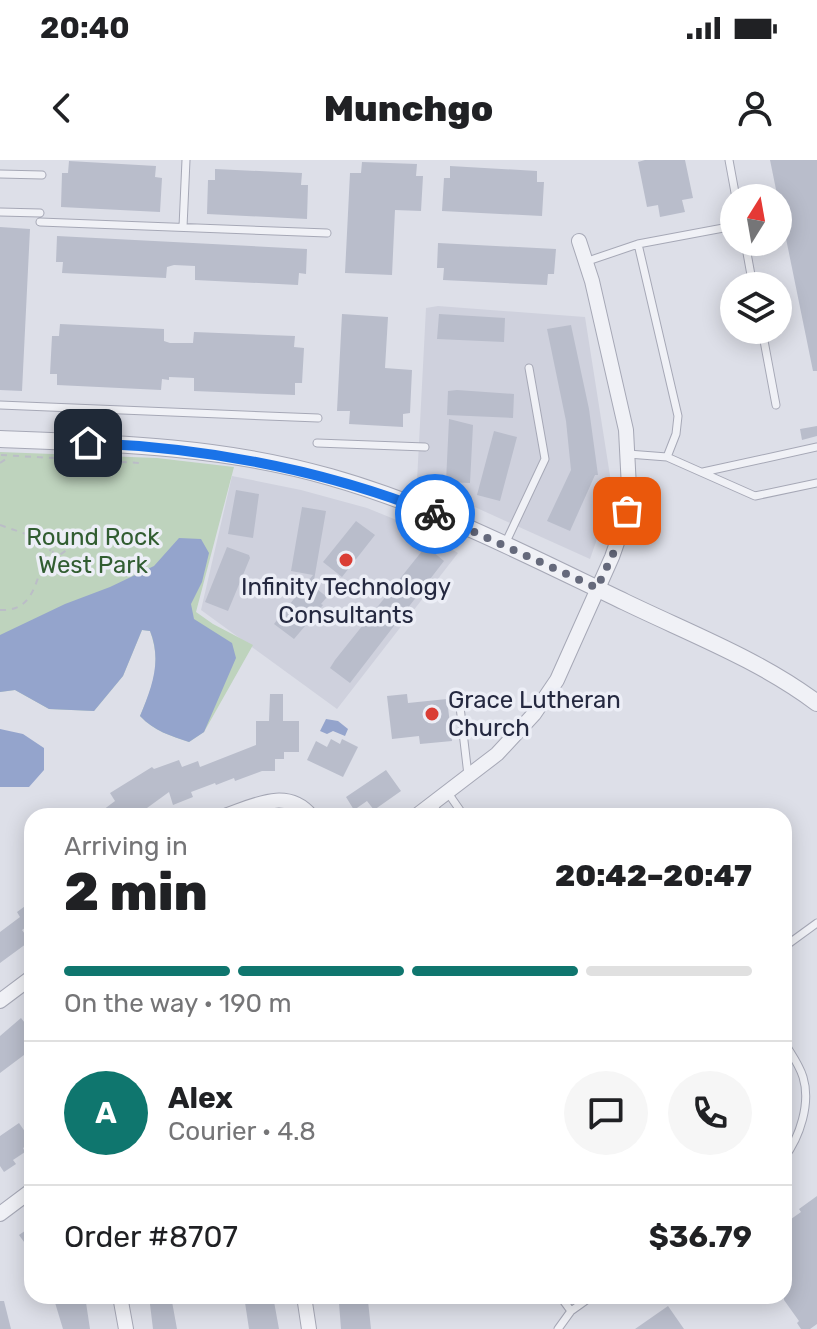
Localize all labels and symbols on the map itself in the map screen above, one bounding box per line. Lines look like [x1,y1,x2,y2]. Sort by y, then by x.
north arrow [720,184,792,256]
pin [54,409,122,477]
courier [395,474,475,554]
pin [593,477,661,545]
park label: Round Rock West Park [26,523,160,579]
marker: Infinity Technology Consultants [337,551,355,569]
place label: Infinity Technology Consultants [241,573,451,629]
place label: Grace Lutheran Church [448,686,621,742]
marker: Grace Lutheran Church [423,705,441,723]

